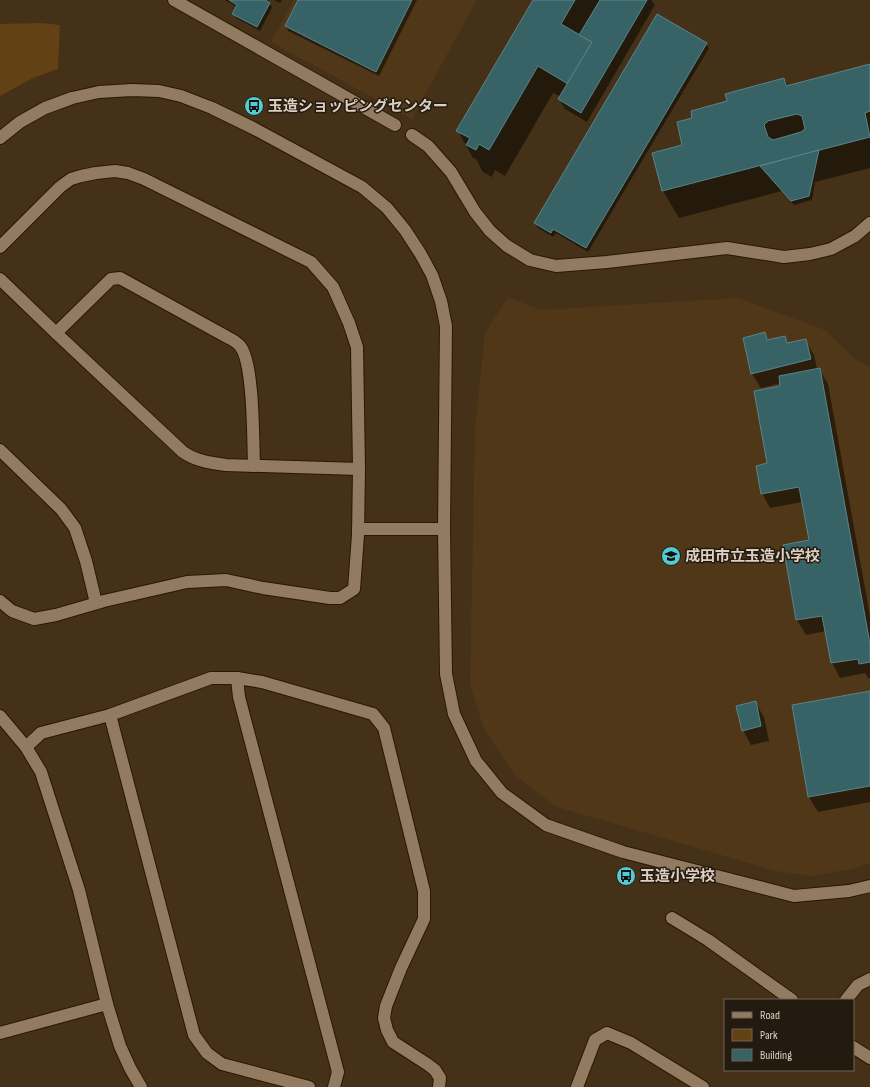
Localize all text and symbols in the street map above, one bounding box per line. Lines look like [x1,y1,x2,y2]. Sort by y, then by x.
bus stop icon: 玉造ショッピングセンター [243,95,265,117]
place label: 玉造ショッピングセンター [268,97,448,116]
school or university icon: 成田市立玉造小学校 [660,545,682,567]
place label: 成田市立玉造小学校 [685,547,820,566]
bus stop icon: 玉造小学校 [615,865,637,887]
place label: 玉造小学校 [640,867,715,886]
legend [724,999,854,1071]
text: Road [760,1008,780,1023]
text: Park [760,1028,778,1043]
text: Building [760,1048,792,1063]

